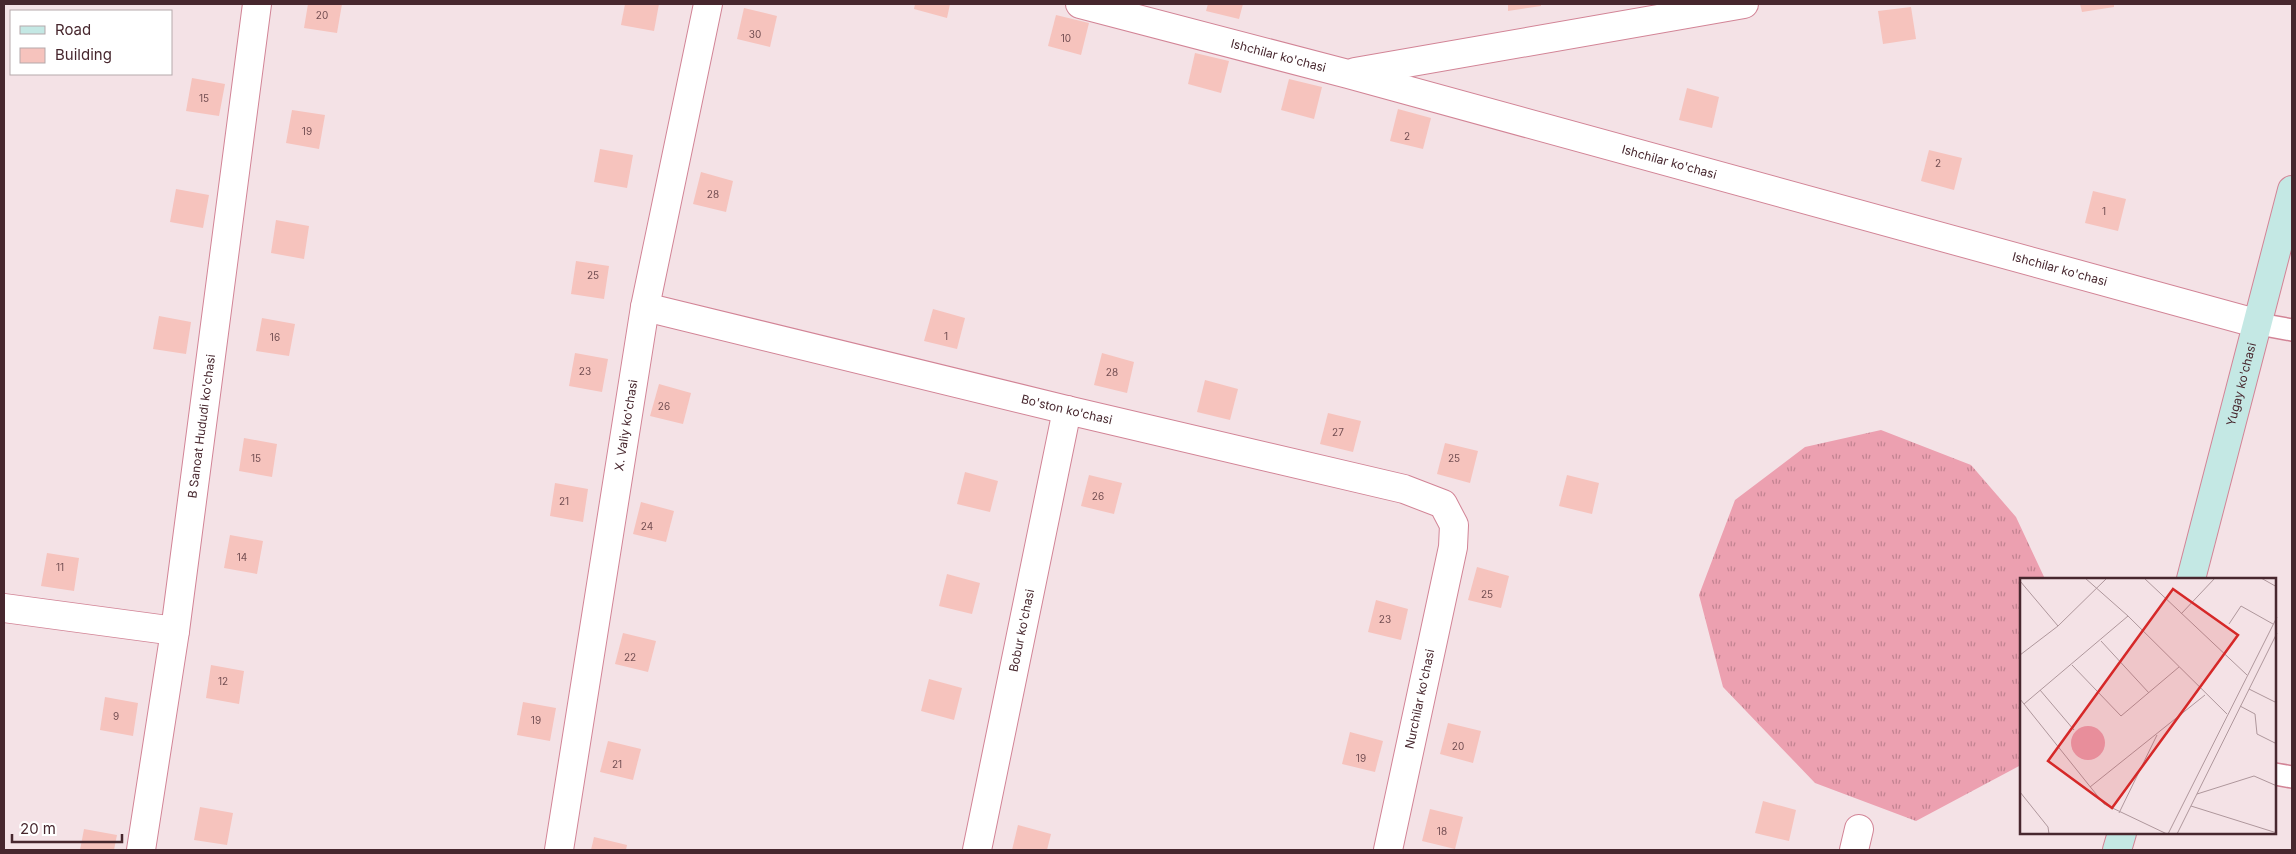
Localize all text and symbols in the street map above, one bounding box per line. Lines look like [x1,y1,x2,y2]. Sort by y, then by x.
house number: 20 [316,9,328,21]
legend [10,10,172,75]
text: Road [55,20,91,39]
house number: 30 [749,28,761,40]
house number: 10 [1061,32,1071,44]
street label: Ishchilar ko'chasi [1229,36,1328,75]
text: Building [55,45,112,64]
house number: 15 [199,92,209,104]
house number: 19 [302,125,312,137]
house number: 2 [1404,130,1410,142]
street label: Ishchilar ko'chasi [1620,141,1719,182]
house number: 2 [1935,157,1941,169]
house number: 28 [707,188,719,200]
house number: 1 [2102,205,2106,217]
street label: Ishchilar ko'chasi [2011,249,2109,289]
house number: 25 [587,269,599,281]
house number: 1 [944,330,948,342]
house number: 16 [270,331,280,343]
street label: Yugay ko'chasi [2223,341,2259,428]
street label: B Sanoat Hududi ko'chasi [184,353,218,499]
house number: 23 [579,365,591,377]
house number: 28 [1106,366,1118,378]
street label: X. Valiy ko'chasi [611,378,640,472]
street label: Bo'ston ko'chasi [1020,391,1114,427]
house number: 26 [658,400,670,412]
house number: 27 [1332,426,1344,438]
house number: 15 [251,452,261,464]
house number: 25 [1448,452,1460,464]
house number: 26 [1092,490,1104,502]
house number: 21 [559,495,569,507]
house number: 24 [641,520,653,532]
house number: 14 [237,551,247,563]
house number: 11 [56,561,64,573]
inset map [2020,578,2276,834]
street label: Bobur ko'chasi [1006,588,1037,673]
house number: 25 [1481,588,1493,600]
house number: 23 [1379,613,1391,625]
street label: Nurchilar ko'chasi [1402,648,1437,750]
house number: 22 [624,651,636,663]
house number: 12 [218,675,228,687]
house number: 9 [113,710,119,722]
house number: 19 [531,714,541,726]
house number: 20 [1452,740,1464,752]
house number: 19 [1356,752,1366,764]
house number: 21 [612,758,622,770]
scale bar [12,812,122,844]
text: 20 m [20,819,56,838]
house number: 18 [1437,825,1447,837]

